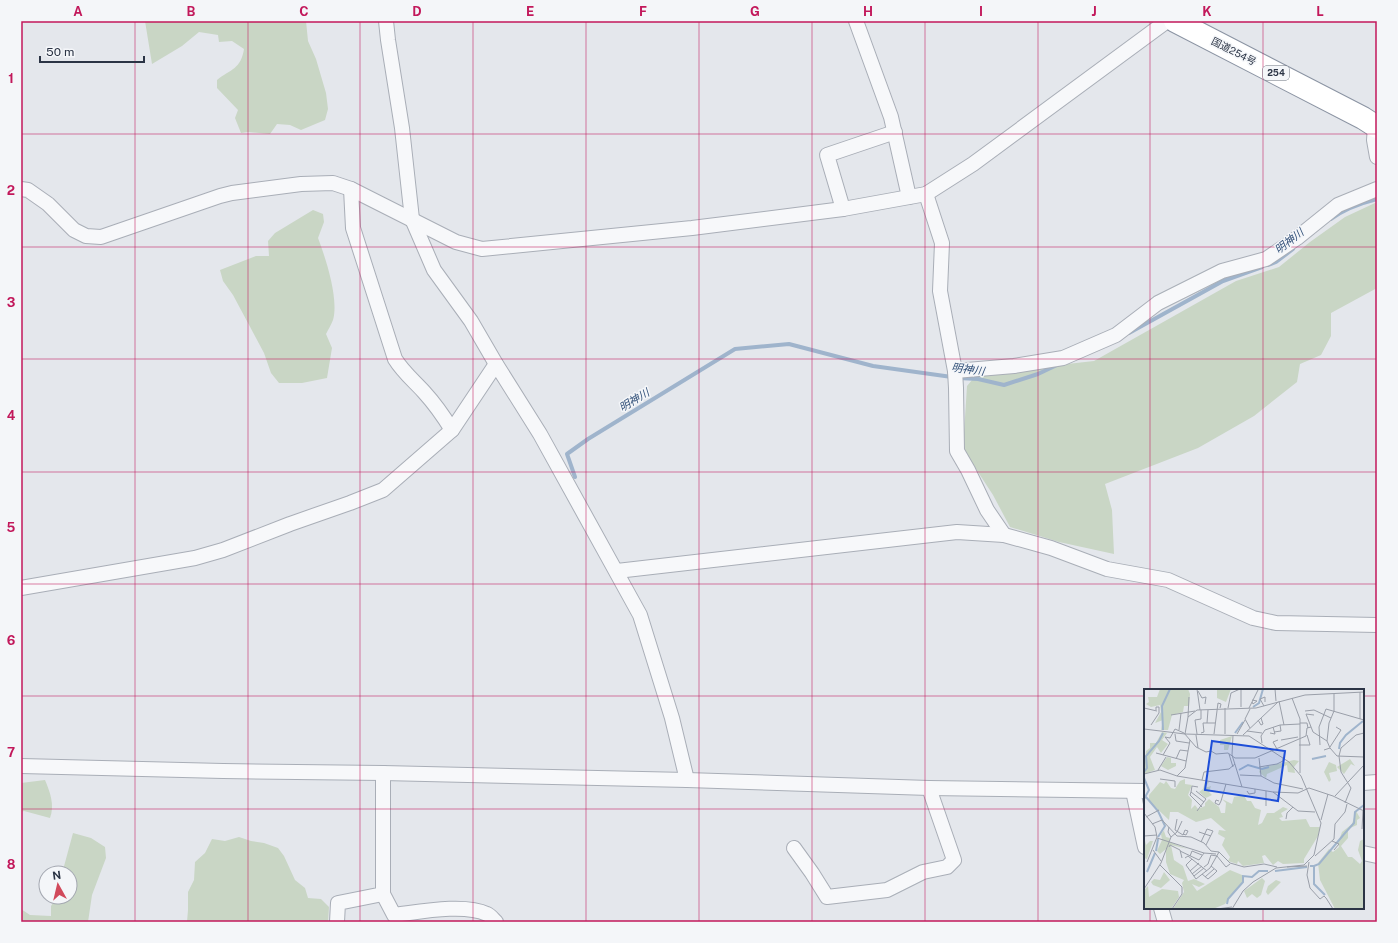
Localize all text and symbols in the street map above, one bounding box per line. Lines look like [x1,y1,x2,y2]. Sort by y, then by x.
text: A [73,4,83,19]
text: B [187,4,196,19]
text: C [299,4,309,19]
text: D [412,4,422,19]
text: E [526,4,534,19]
text: F [639,4,647,19]
text: G [750,4,760,19]
text: H [863,4,873,19]
text: I [979,4,983,19]
text: J [1091,4,1097,19]
text: K [1202,4,1212,19]
text: L [1316,4,1324,19]
street label: 国道254号 [1210,35,1258,67]
scale bar [40,38,144,64]
text: 50 m [46,45,74,59]
road number: 254 [1263,66,1289,80]
text: 1 [8,71,14,86]
text: 2 [7,183,15,198]
water label: 明神川 [1272,225,1306,256]
text: 3 [7,295,16,310]
water label: 明神川 [951,361,986,377]
water label: 明神川 [617,386,652,414]
text: 4 [7,408,16,423]
text: 5 [7,520,16,535]
text: 6 [7,633,16,648]
inset map [1144,689,1364,909]
text: 7 [7,745,15,760]
text: 8 [7,857,16,872]
north arrow [38,865,78,905]
text: N [52,869,62,882]

